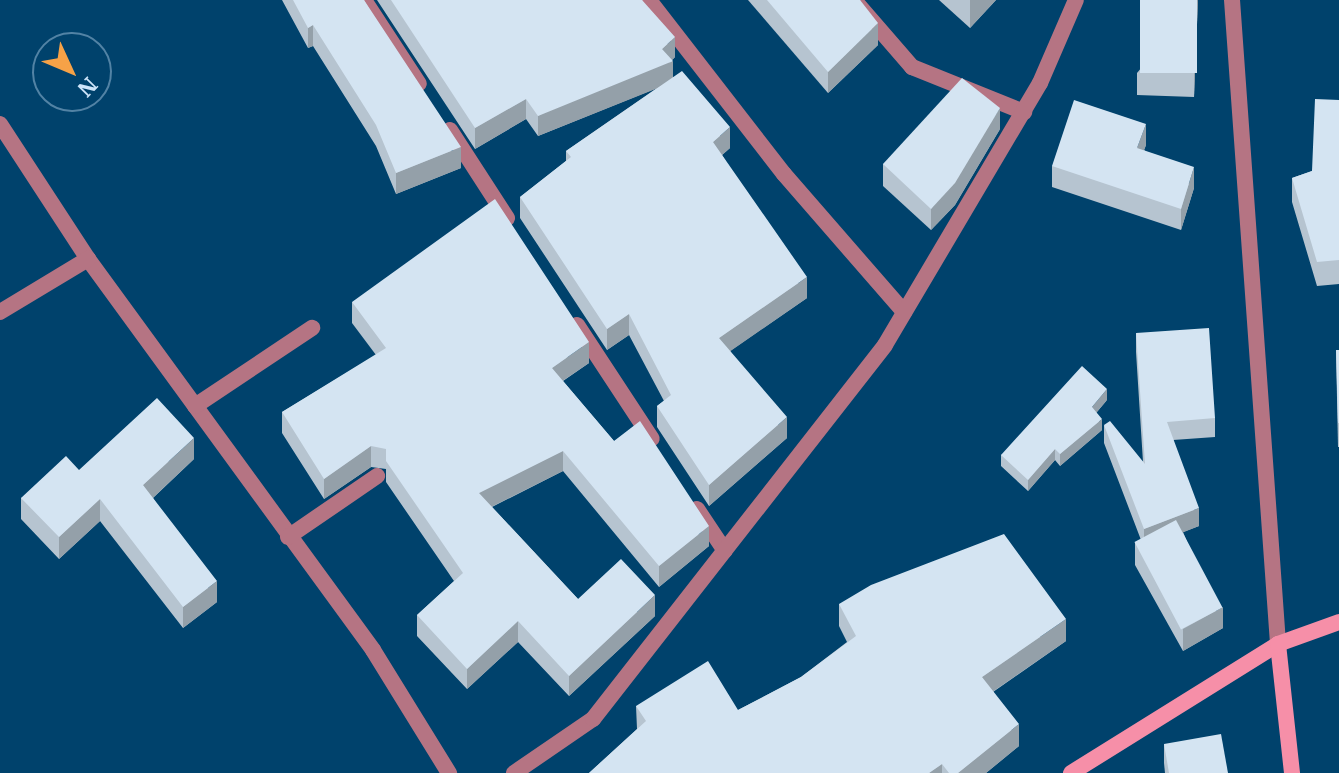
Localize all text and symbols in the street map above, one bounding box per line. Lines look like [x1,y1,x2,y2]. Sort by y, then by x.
north arrow [32,32,112,112]
text: N [72,71,105,104]

